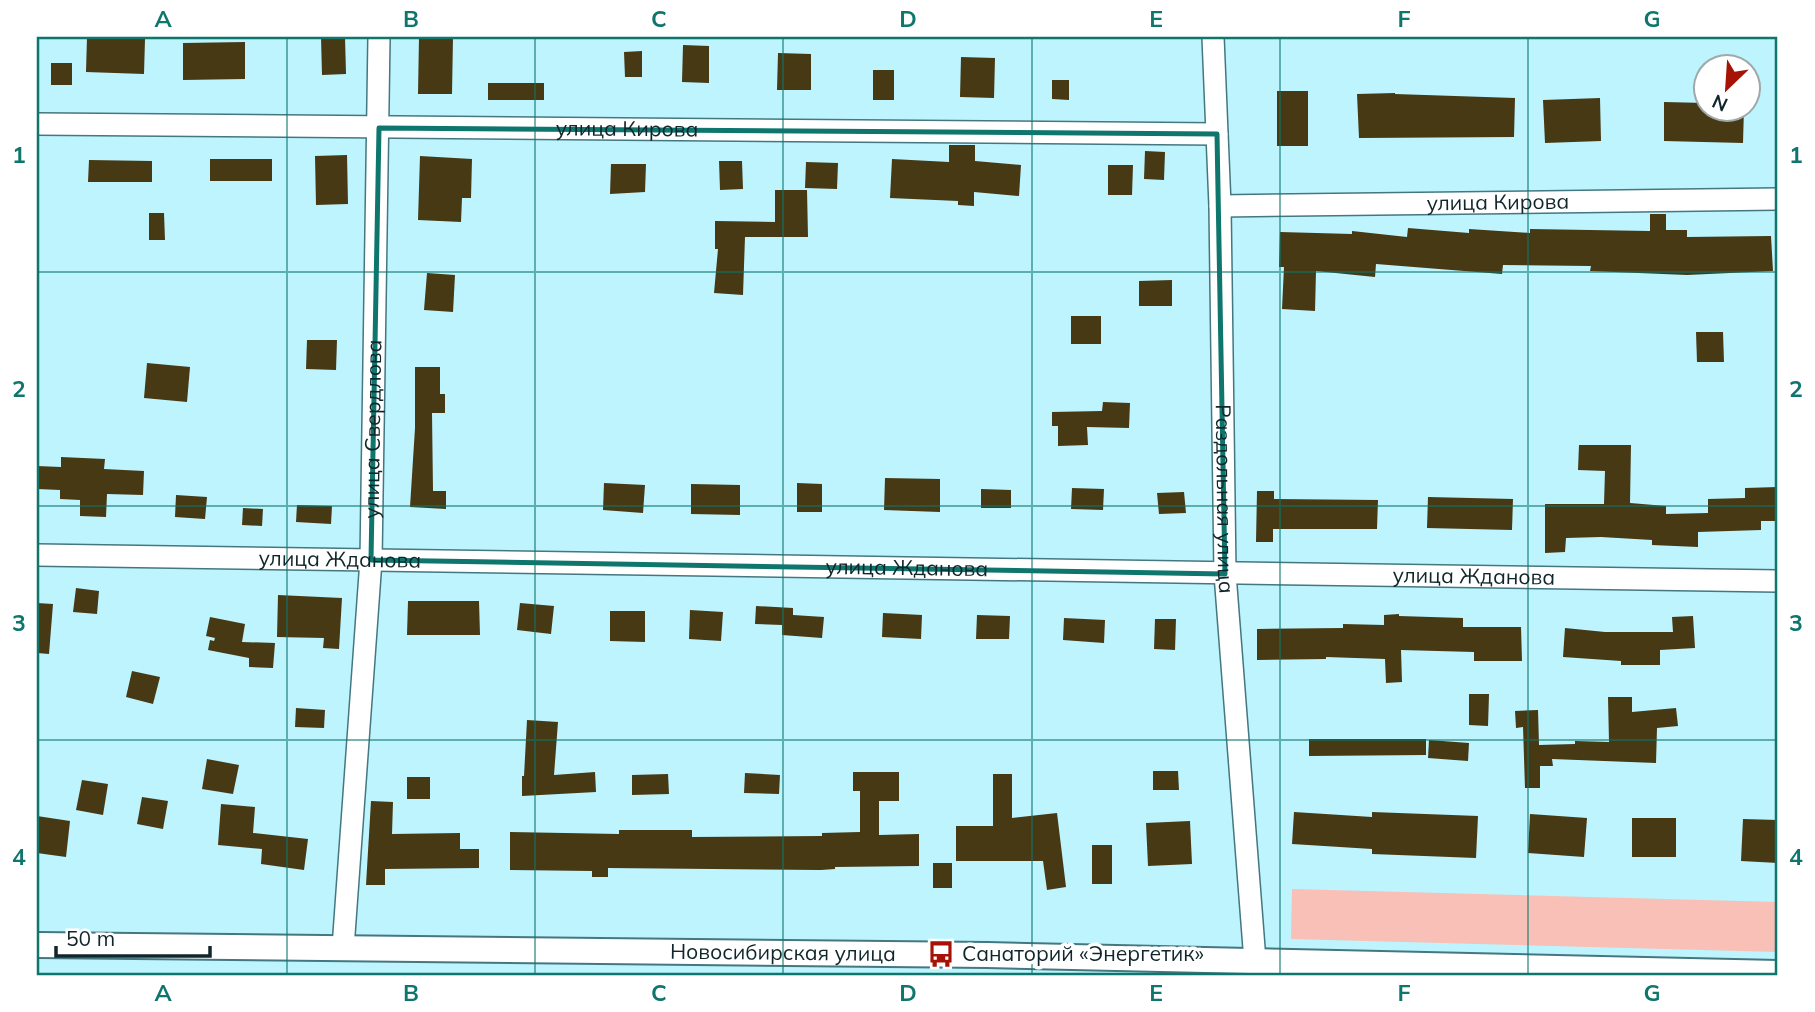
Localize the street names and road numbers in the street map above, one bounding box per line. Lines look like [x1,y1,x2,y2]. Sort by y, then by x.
street label: улица Кирова [556,114,698,142]
street label: улица Кирова [1427,188,1569,215]
street label: улица Свердлова [358,339,386,519]
street label: Раздольная улица [1211,404,1240,594]
street label: улица Жданова [259,544,421,573]
street label: улица Жданова [825,553,988,581]
street label: улица Жданова [1392,561,1555,590]
street label: Новосибирская улица [670,938,896,966]

